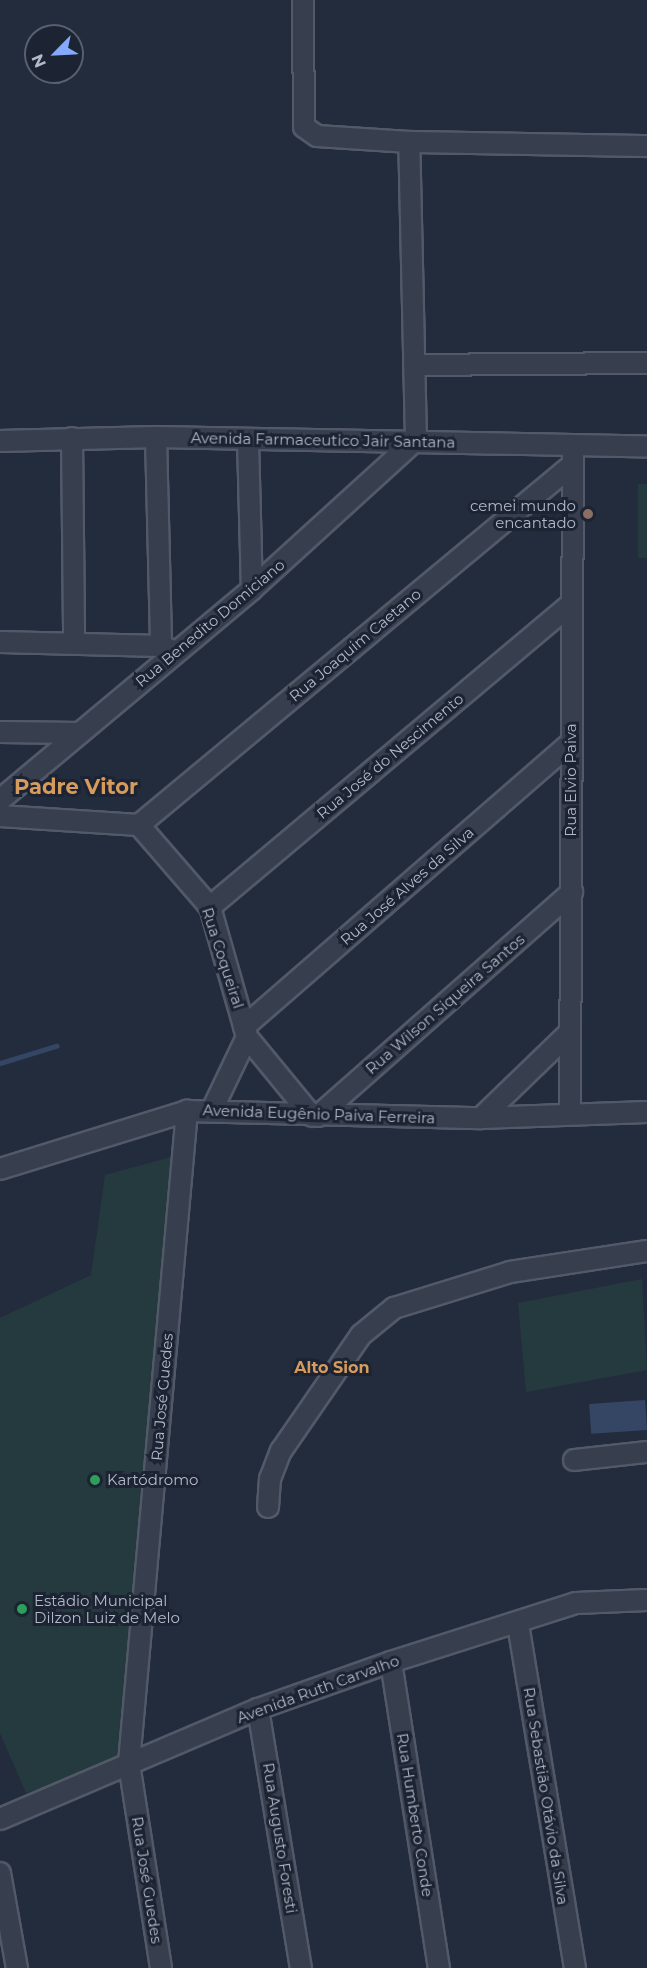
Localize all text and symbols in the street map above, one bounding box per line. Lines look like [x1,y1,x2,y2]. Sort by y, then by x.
north arrow [24,24,84,84]
text: N [28,51,50,70]
street label: Avenida Farmaceutico Jair Santana [191,429,455,451]
place label: cemei mundo encantado [470,496,576,531]
marker: cemei mundo encantado [581,507,595,521]
street label: Rua Benedito Domiciano [132,555,288,691]
street label: Rua Joaquim Caetano [286,585,424,705]
street label: Rua José do Nescimento [313,689,467,823]
street label: Rua Elvio Paiva [562,723,580,837]
district label: Padre Vitor [14,774,138,800]
street label: Rua José Alves da Silva [337,823,477,949]
street label: Rua Coqueiral [198,905,248,1011]
street label: Rua Wilson Siqueira Santos [362,930,528,1078]
street label: Avenida Eugênio Paiva Ferreira [202,1101,436,1127]
street label: Rua José Guedes [147,1332,177,1462]
district label: Alto Sion [294,1358,370,1378]
place label: Kartódromo [107,1471,198,1489]
marker: Kartódromo [88,1473,102,1487]
place label: Estádio Municipal Dilzon Luiz de Melo [34,1591,180,1626]
marker: Estádio Municipal Dilzon Luiz de Melo [15,1602,29,1616]
street label: Avenida Ruth Carvalho [234,1651,402,1727]
street label: Rua Sebastião Otávio da Silva [520,1686,572,1906]
street label: Rua Humberto Conde [393,1732,437,1898]
street label: Rua Augusto Foresti [259,1761,301,1915]
street label: Rua José Guedes [128,1815,166,1945]

